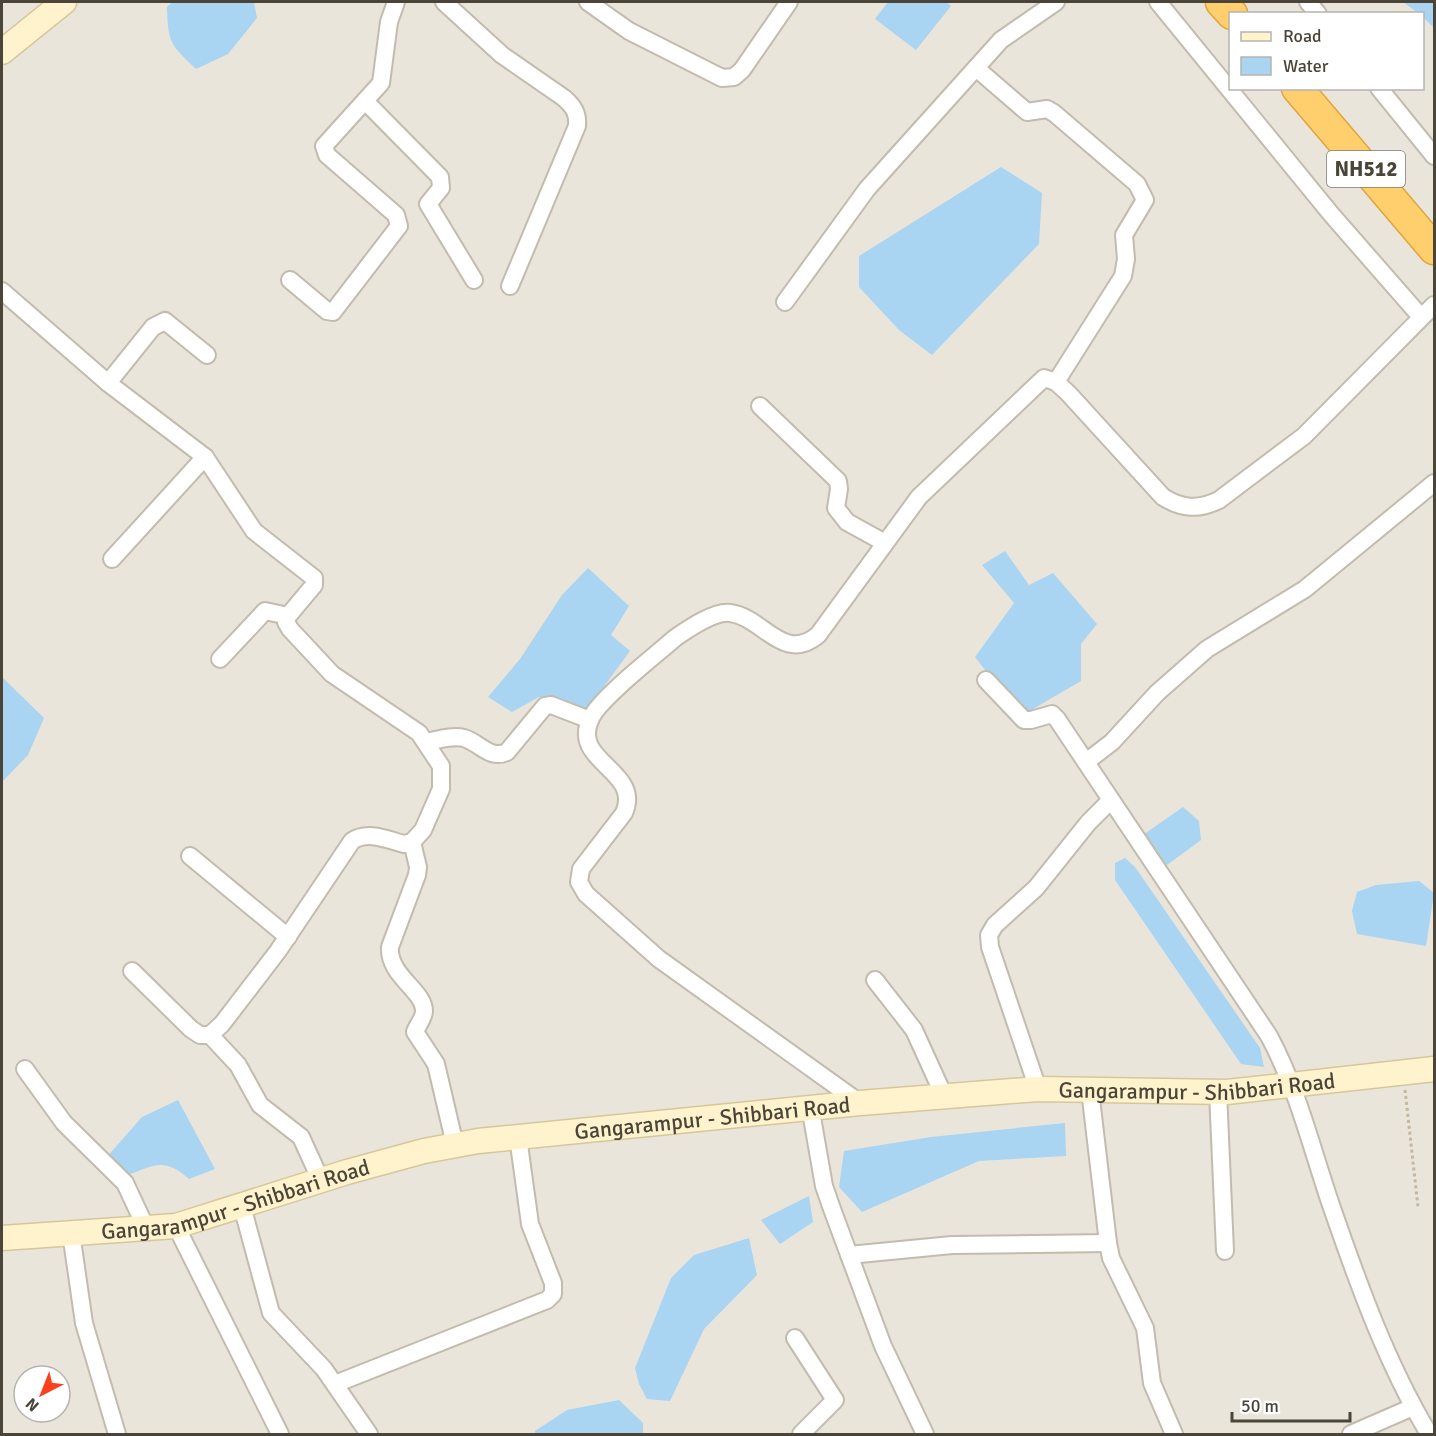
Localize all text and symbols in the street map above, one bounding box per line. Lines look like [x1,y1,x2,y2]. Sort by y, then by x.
legend [1229,12,1424,90]
text: Road [1283,25,1322,47]
text: Water [1283,55,1329,77]
road number: NH512 [1327,151,1405,187]
street label: Gangarampur - Shibbari Road [1058,1067,1336,1106]
street label: Gangarampur - Shibbari Road [573,1091,852,1145]
street label: Gangarampur - Shibbari Road [100,1153,372,1245]
north arrow [12,1364,72,1424]
scale bar [1232,1385,1350,1423]
text: N [22,1393,43,1416]
text: 50 m [1241,1395,1279,1417]

